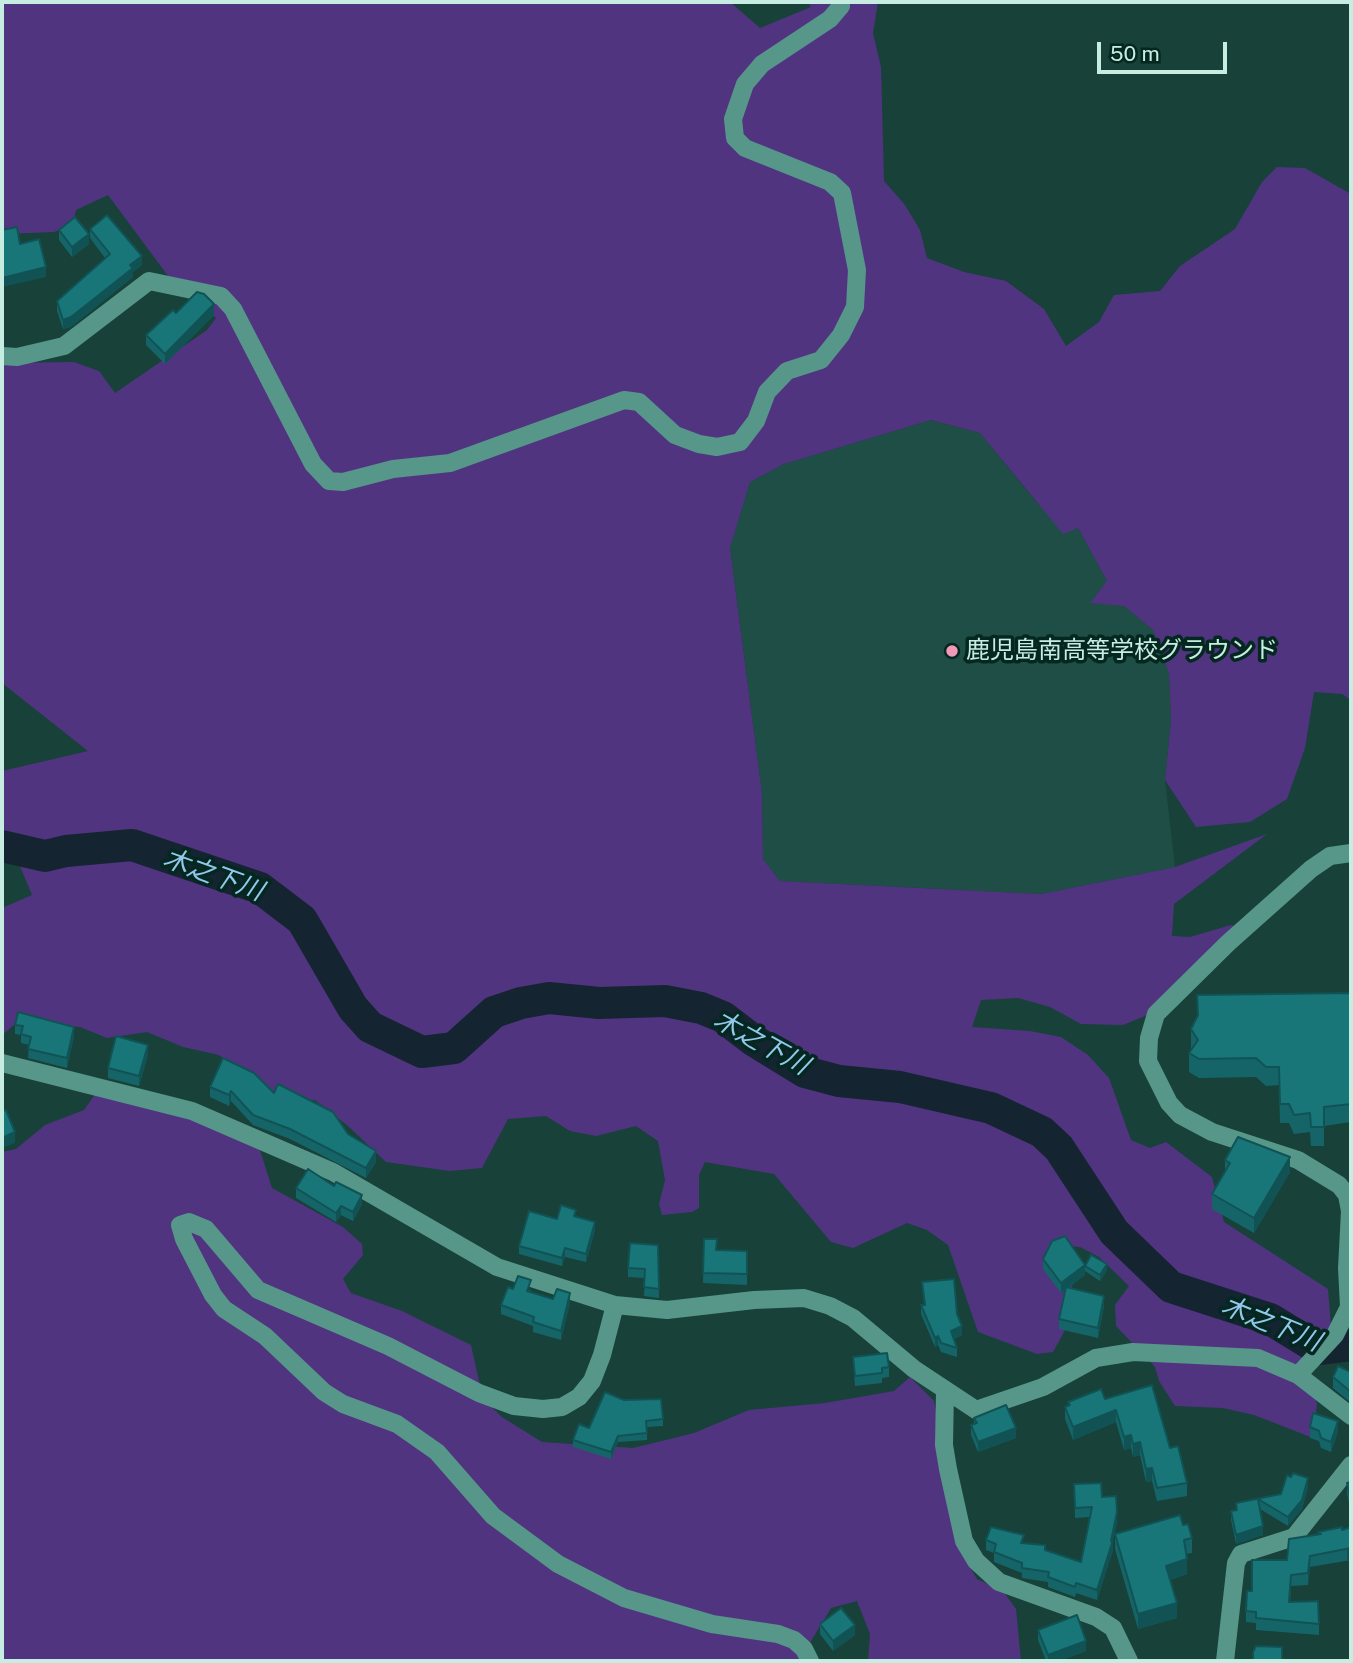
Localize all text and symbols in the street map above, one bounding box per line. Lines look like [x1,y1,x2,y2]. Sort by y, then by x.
scale bar [1101,28,1230,72]
text: 50 m [1110,41,1160,66]
place label: 鹿児島南高等学校グラウンド [966,637,1278,665]
marker: 鹿児島南高等学校グラウンド [944,643,960,659]
water label: 木之下川 [159,843,267,907]
water label: 木之下川 [708,1004,814,1082]
water label: 木之下川 [1217,1290,1325,1358]

